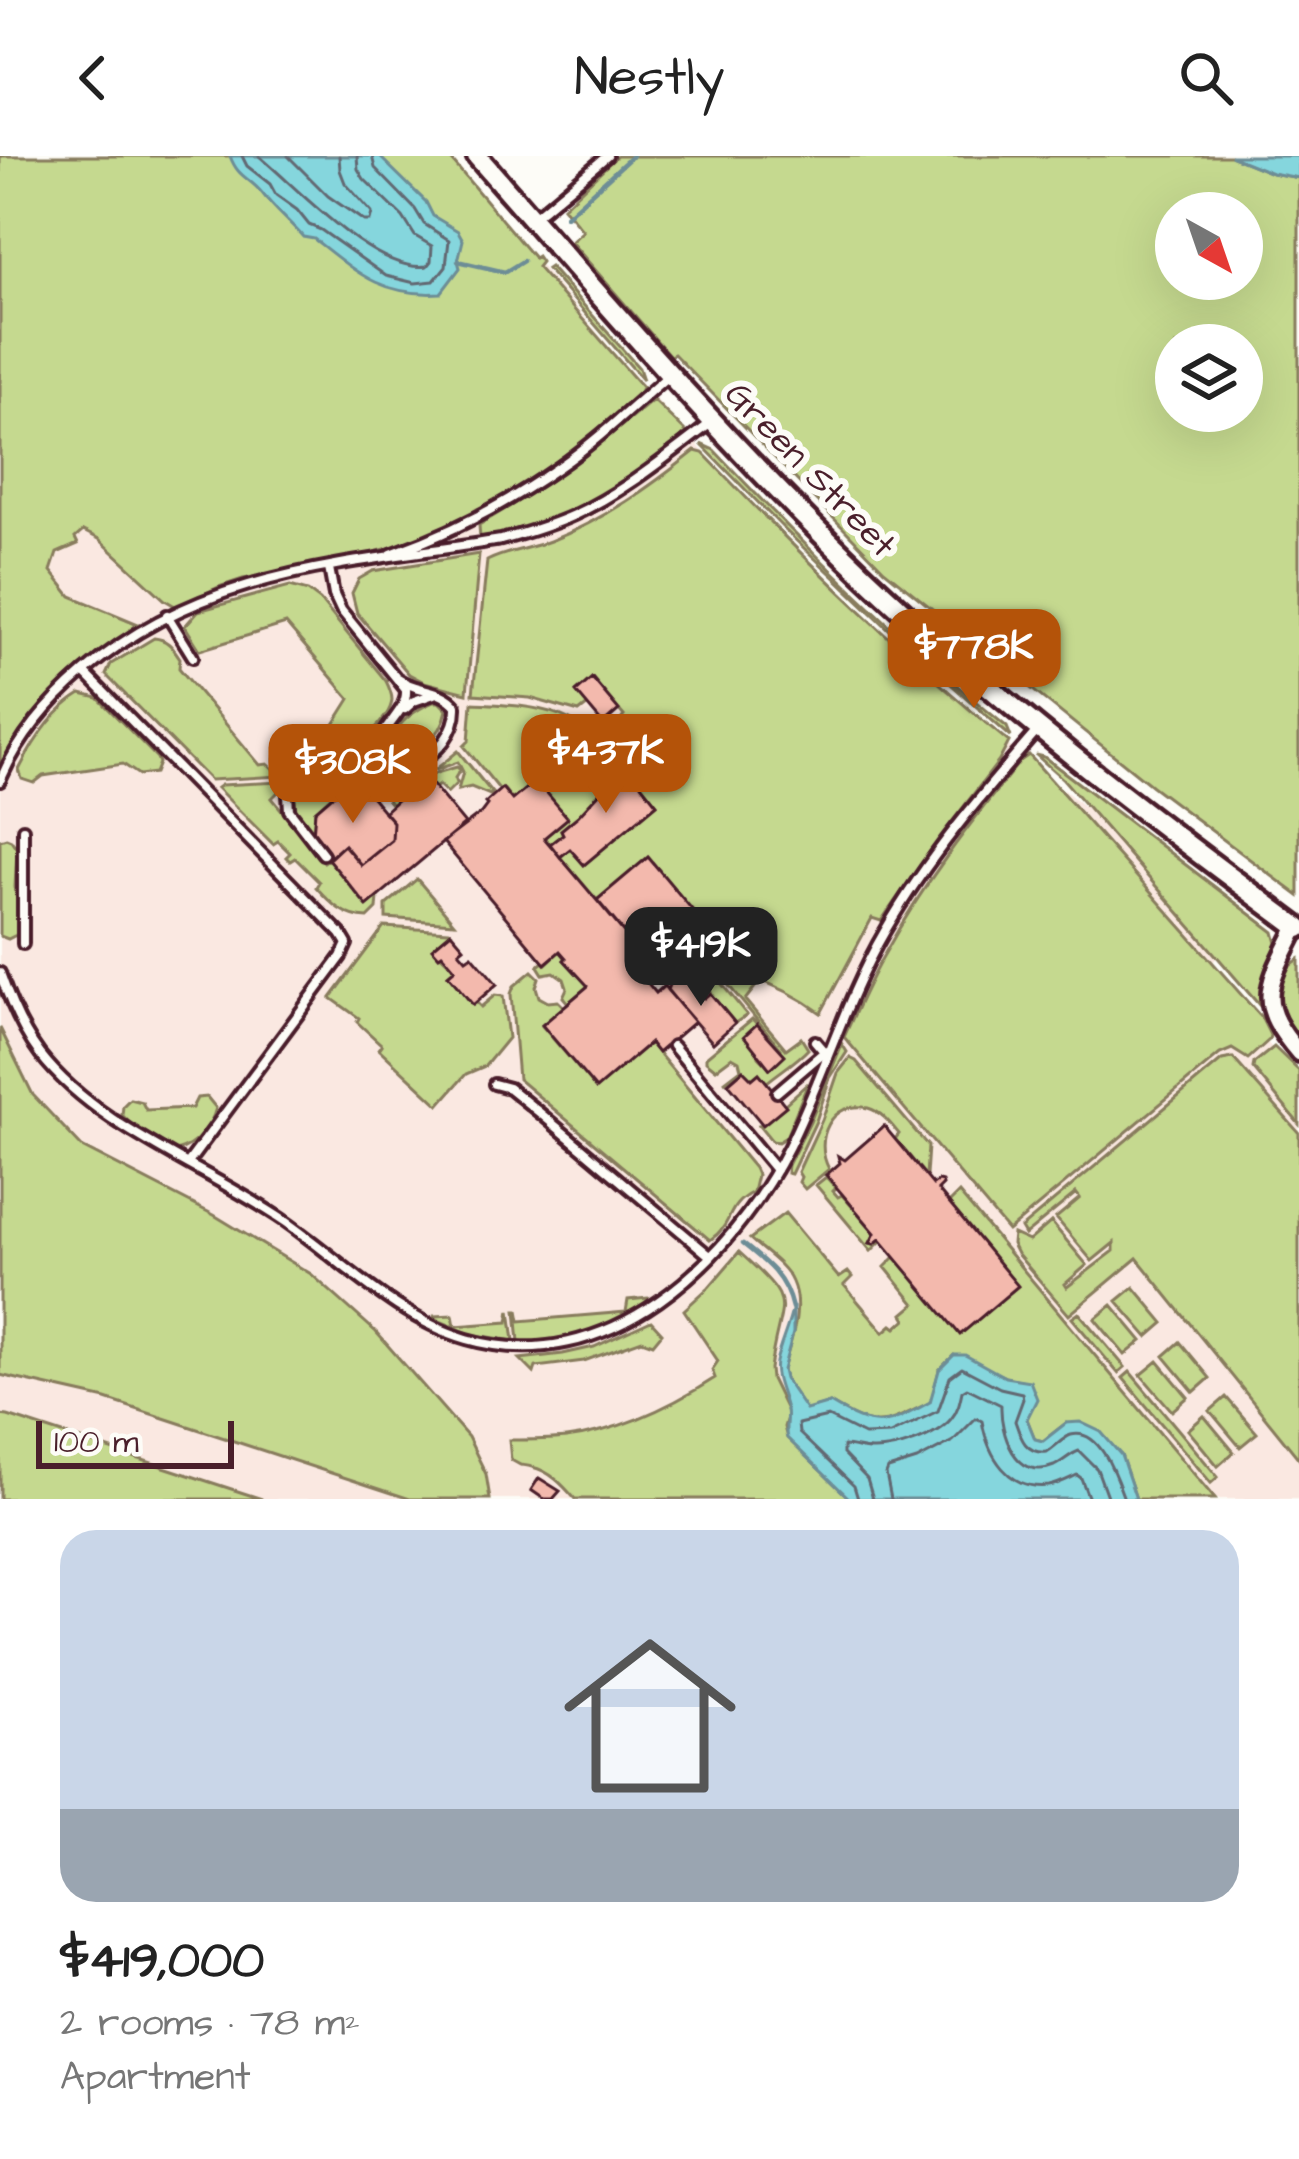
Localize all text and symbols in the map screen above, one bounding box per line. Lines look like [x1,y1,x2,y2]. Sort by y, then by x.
text: Nestly [574,41,725,116]
icon: back [60,45,126,111]
icon: search [1173,45,1239,111]
north arrow [1155,192,1263,300]
map controls [1155,192,1263,432]
button: layers [1155,324,1263,432]
street label: Green Street [713,371,908,570]
pin: $778K [890,609,1058,711]
text: $778K [915,621,1033,675]
pin: $437K [522,714,690,816]
pin: $308K [269,724,437,826]
text: $437K [548,726,664,780]
text: $308K [295,736,411,790]
pin: $419K [617,907,785,1009]
text: $419K [651,919,751,973]
scale bar [36,1415,234,1468]
text: 100 m [54,1419,139,1465]
icon: home [542,1608,758,1824]
text: $419,000 [60,1926,264,1997]
text: 2 rooms · 78 m² [60,1997,360,2051]
text: Apartment [60,2051,251,2105]

